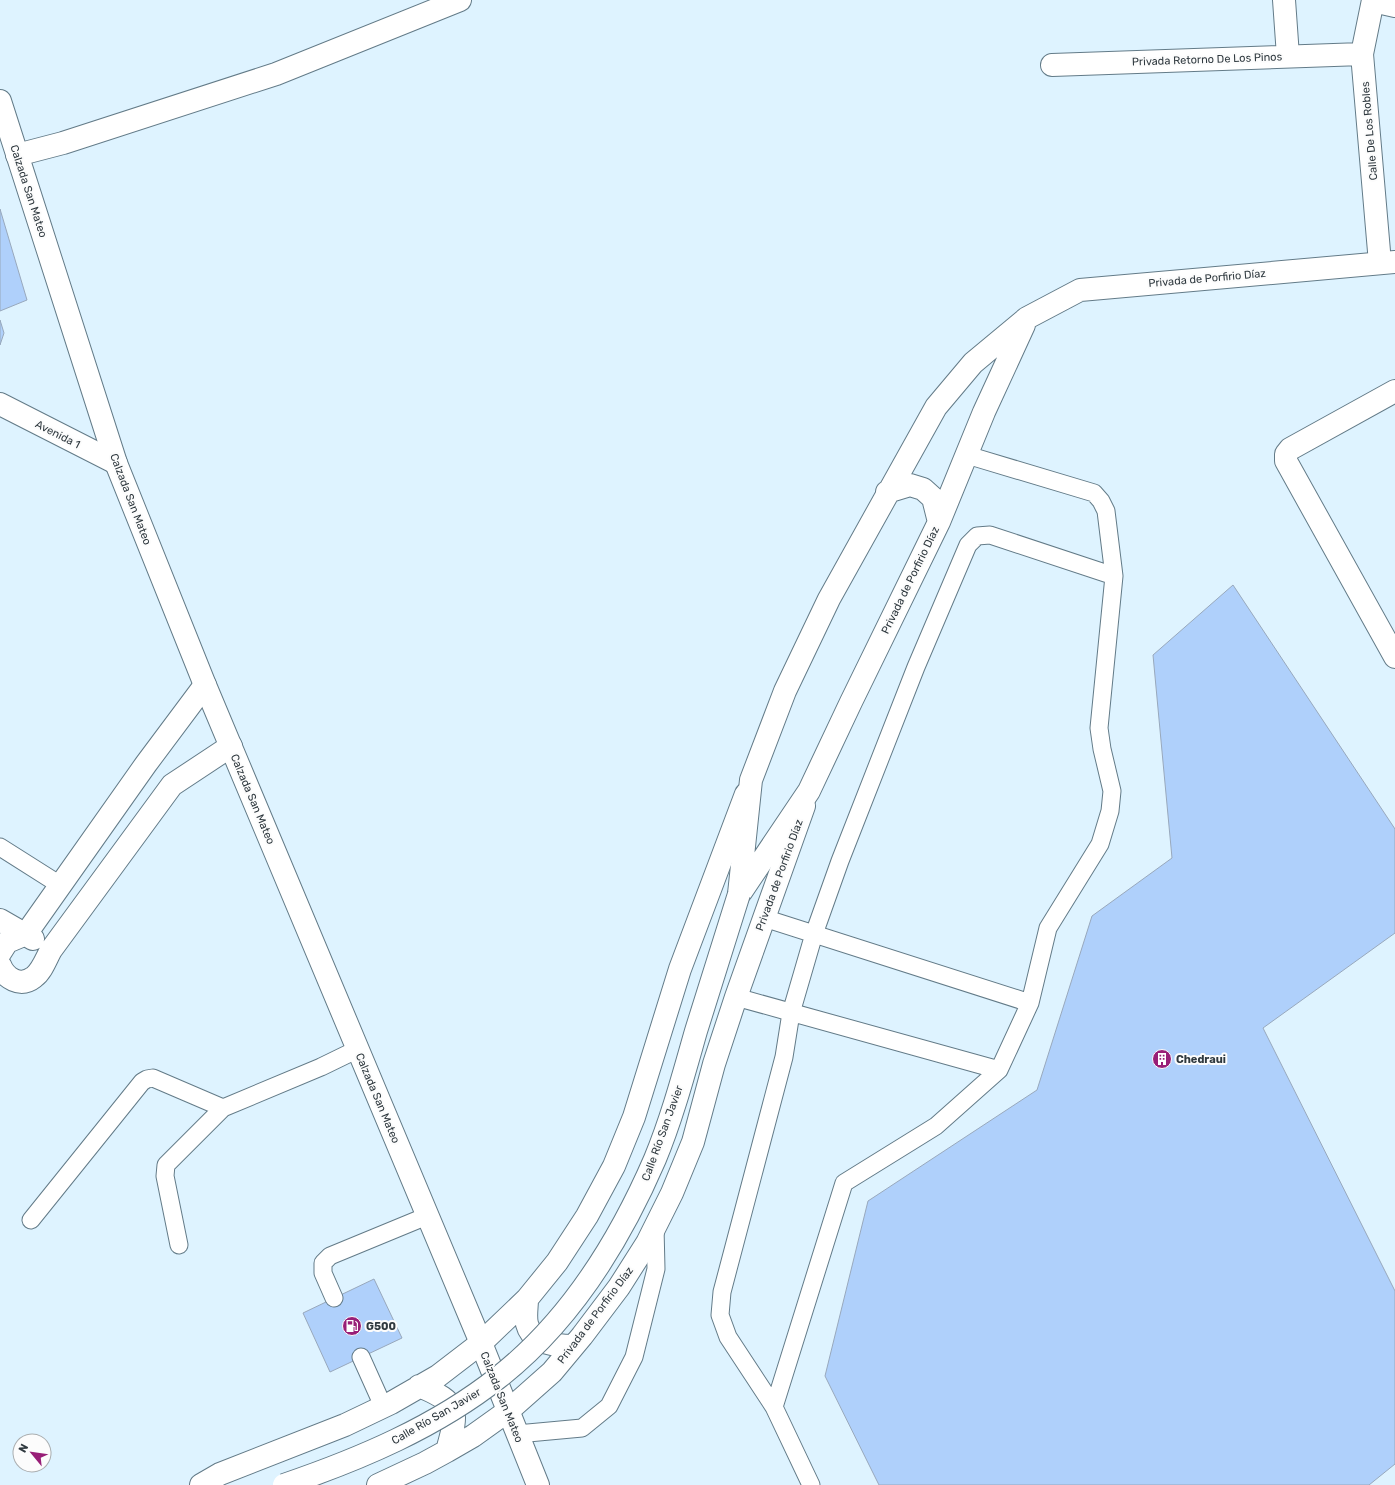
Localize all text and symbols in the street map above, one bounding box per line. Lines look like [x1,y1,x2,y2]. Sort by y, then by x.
street label: Privada Retorno De Los Pinos [1132,50,1283,69]
street label: Calle De Los Robles [1359,81,1380,181]
street label: Calzada San Mateo [7,143,50,239]
street label: Privada de Porfirio Díaz [1148,267,1267,290]
street label: Avenida 1 [33,418,82,451]
street label: Calzada San Mateo [107,452,154,547]
street label: Privada de Porfirio Díaz [879,524,942,636]
street label: Calzada San Mateo [228,752,277,846]
street label: Privada de Porfirio Díaz [753,817,806,933]
building icon: Chedraui [1151,1048,1173,1070]
street label: Calzada San Mateo [353,1051,402,1145]
place label: Chedraui [1176,1053,1226,1066]
street label: Calle Río San Javier [639,1083,686,1183]
street label: Privada de Porfirio Díaz [555,1264,636,1366]
fuel station icon: G500 [341,1315,363,1337]
place label: G500 [366,1320,396,1333]
street label: Calzada San Mateo [477,1350,526,1445]
street label: Calle Río San Javier [389,1385,484,1447]
north arrow [12,1433,52,1473]
text: N [16,1442,31,1455]

